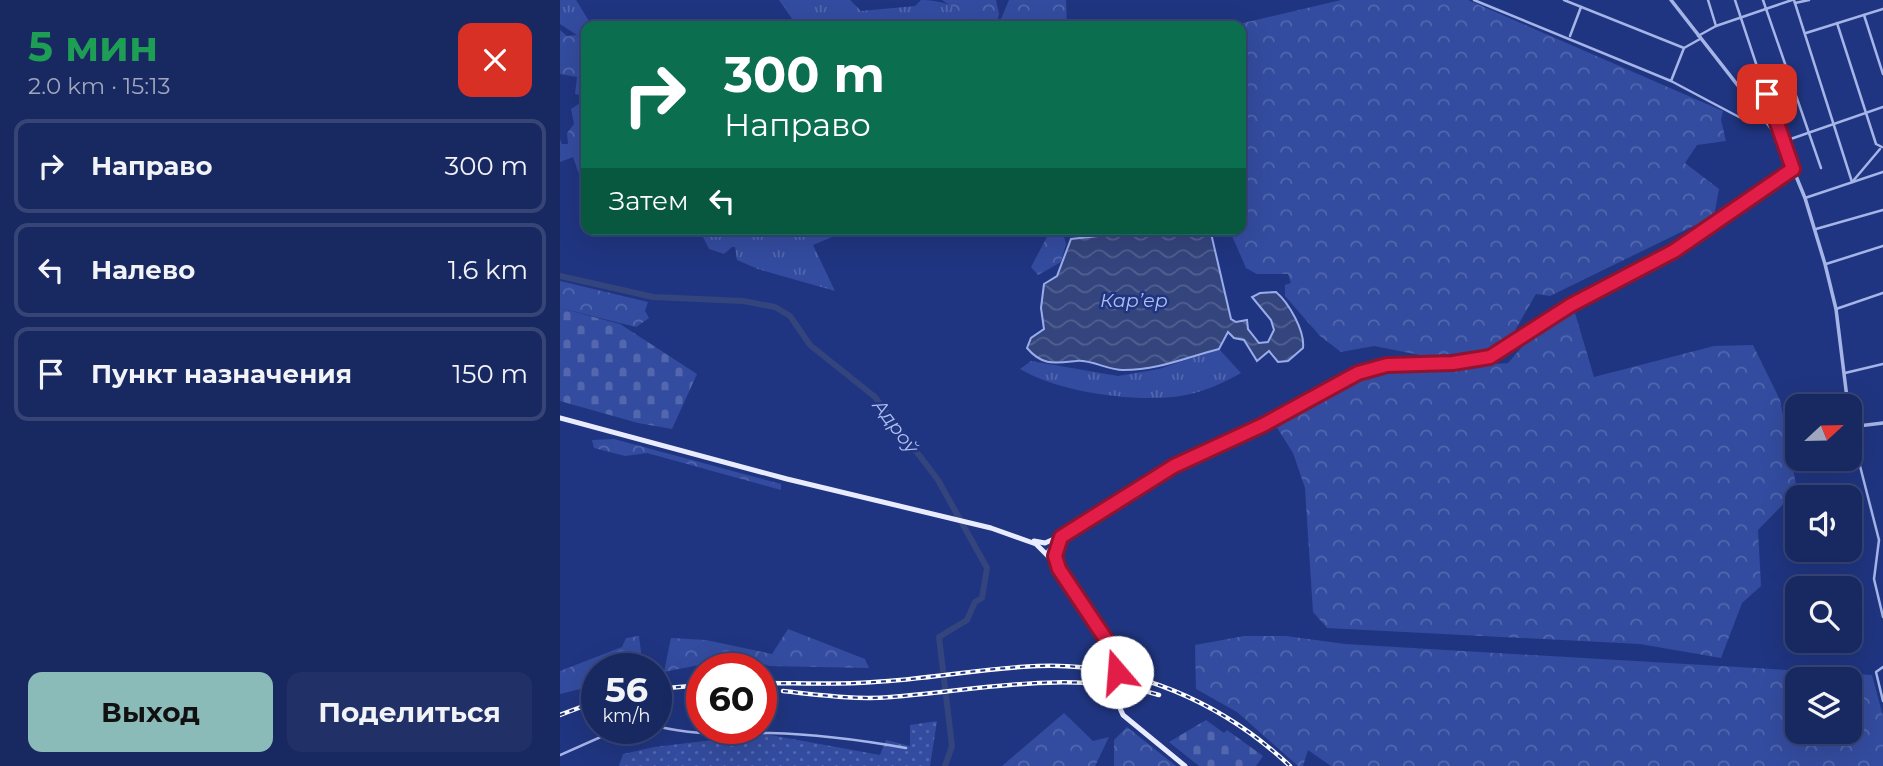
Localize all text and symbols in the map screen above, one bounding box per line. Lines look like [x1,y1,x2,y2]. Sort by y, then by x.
text: 5 мин [28,20,158,72]
button: close [458,23,532,97]
text: 300 m [724,45,885,104]
icon: right [609,49,700,140]
pin [1737,64,1797,124]
text: 2.0 km · 15:13 [28,72,170,100]
icon: arrive [1748,75,1786,113]
text: Направо [724,105,871,144]
icon: right [32,147,70,185]
text: Направо [91,150,212,182]
text: 300 m [445,150,528,182]
icon: left [703,182,741,220]
text: Затем [609,185,689,217]
icon: left [32,251,70,289]
text: Налево [91,254,195,286]
text: 1.6 km [448,254,528,286]
water label: Карʼер [1100,289,1168,312]
icon: arrive [32,355,70,393]
text: Пункт назначения [91,358,352,390]
text: 150 m [452,358,528,390]
water label: Адроў [867,394,924,459]
north arrow [1785,394,1862,471]
map controls [1785,394,1862,744]
button: sound [1785,485,1862,562]
button: search [1785,576,1862,653]
position arrow [1080,635,1154,709]
speed limit sign: 60 [686,653,777,744]
button: layers [1785,667,1862,744]
text: 56 [605,668,648,711]
button: Выход [28,672,273,752]
button: Поделиться [287,672,532,752]
text: km/h [602,705,651,727]

